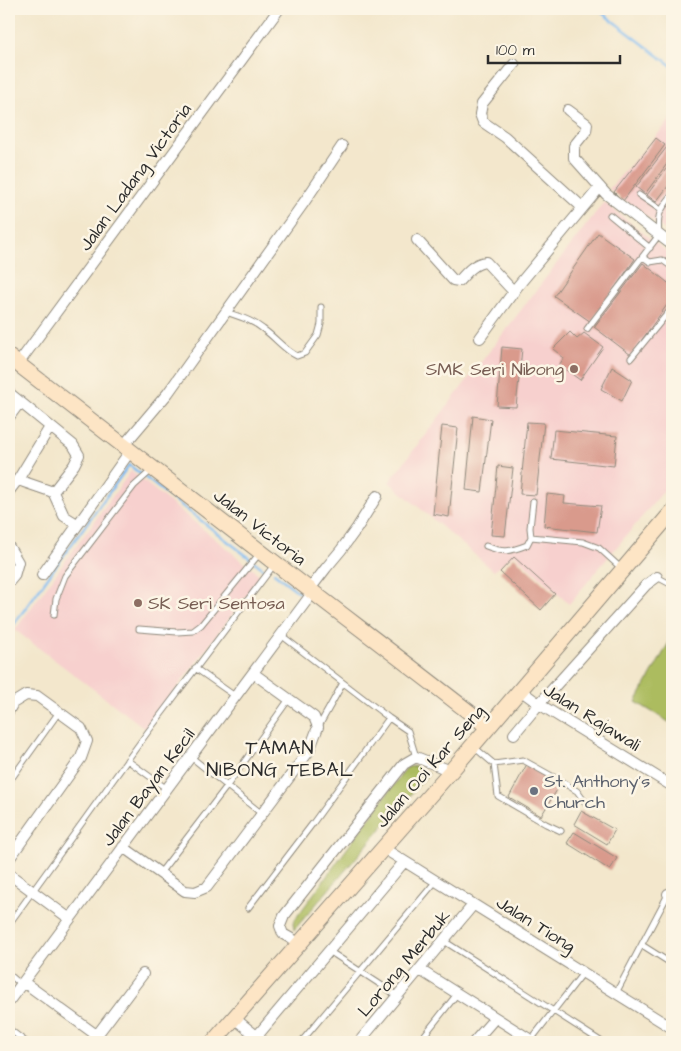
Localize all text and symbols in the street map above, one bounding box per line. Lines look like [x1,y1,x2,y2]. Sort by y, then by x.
scale bar [488,32,621,64]
text: 100 m [496,40,535,61]
street label: Jalan Ladang Victoria [73,98,198,257]
place label: SMK Seri Nibong [426,357,564,383]
marker: SMK Seri Nibong [568,363,580,375]
street label: Jalan Victoria [208,483,311,572]
place label: SK Seri Sentosa [148,591,285,616]
marker: SK Seri Sentosa [132,597,144,609]
street label: Jalan Rajawali [538,678,645,757]
street label: Jalan Ooi Kar Seng [370,699,492,834]
street label: Jalan Bayan Kecil [96,723,202,852]
district label: TAMAN NIBONG TEBAL [206,735,354,784]
place label: St. Anthony's Church [544,769,650,815]
marker: St. Anthony's Church [528,785,540,797]
street label: Jalan Tiong [491,890,580,960]
street label: Lorong Merbuk [352,904,457,1023]

